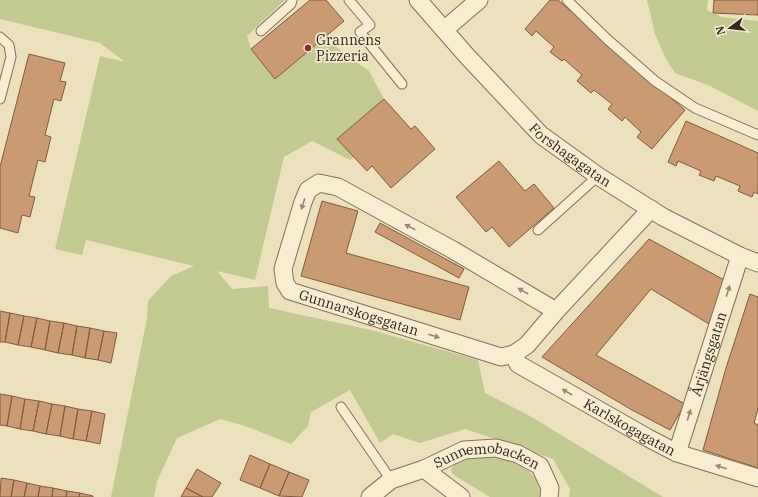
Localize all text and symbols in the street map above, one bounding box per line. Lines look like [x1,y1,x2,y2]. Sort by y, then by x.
north arrow [710,8,750,48]
text: N [712,24,728,37]
place label: Grannens Pizzeria [316,31,381,65]
marker: Grannens Pizzeria [303,43,313,53]
street label: Forshagagatan [525,119,614,191]
one-way arrow [300,199,306,211]
one-way arrow [404,223,416,230]
street label: Gunnarskogsgatan [297,285,421,340]
one-way arrow [725,285,731,297]
one-way arrow [517,288,529,295]
street label: Årjängsgatan [686,309,731,398]
one-way arrow [429,333,441,339]
one-way arrow [561,388,573,395]
street label: Karlskogagatan [581,394,679,460]
one-way arrow [686,409,692,421]
text: Sunnemobacken [431,439,543,473]
street label: Sunnemobacken [429,459,541,479]
one-way arrow [715,463,727,469]

